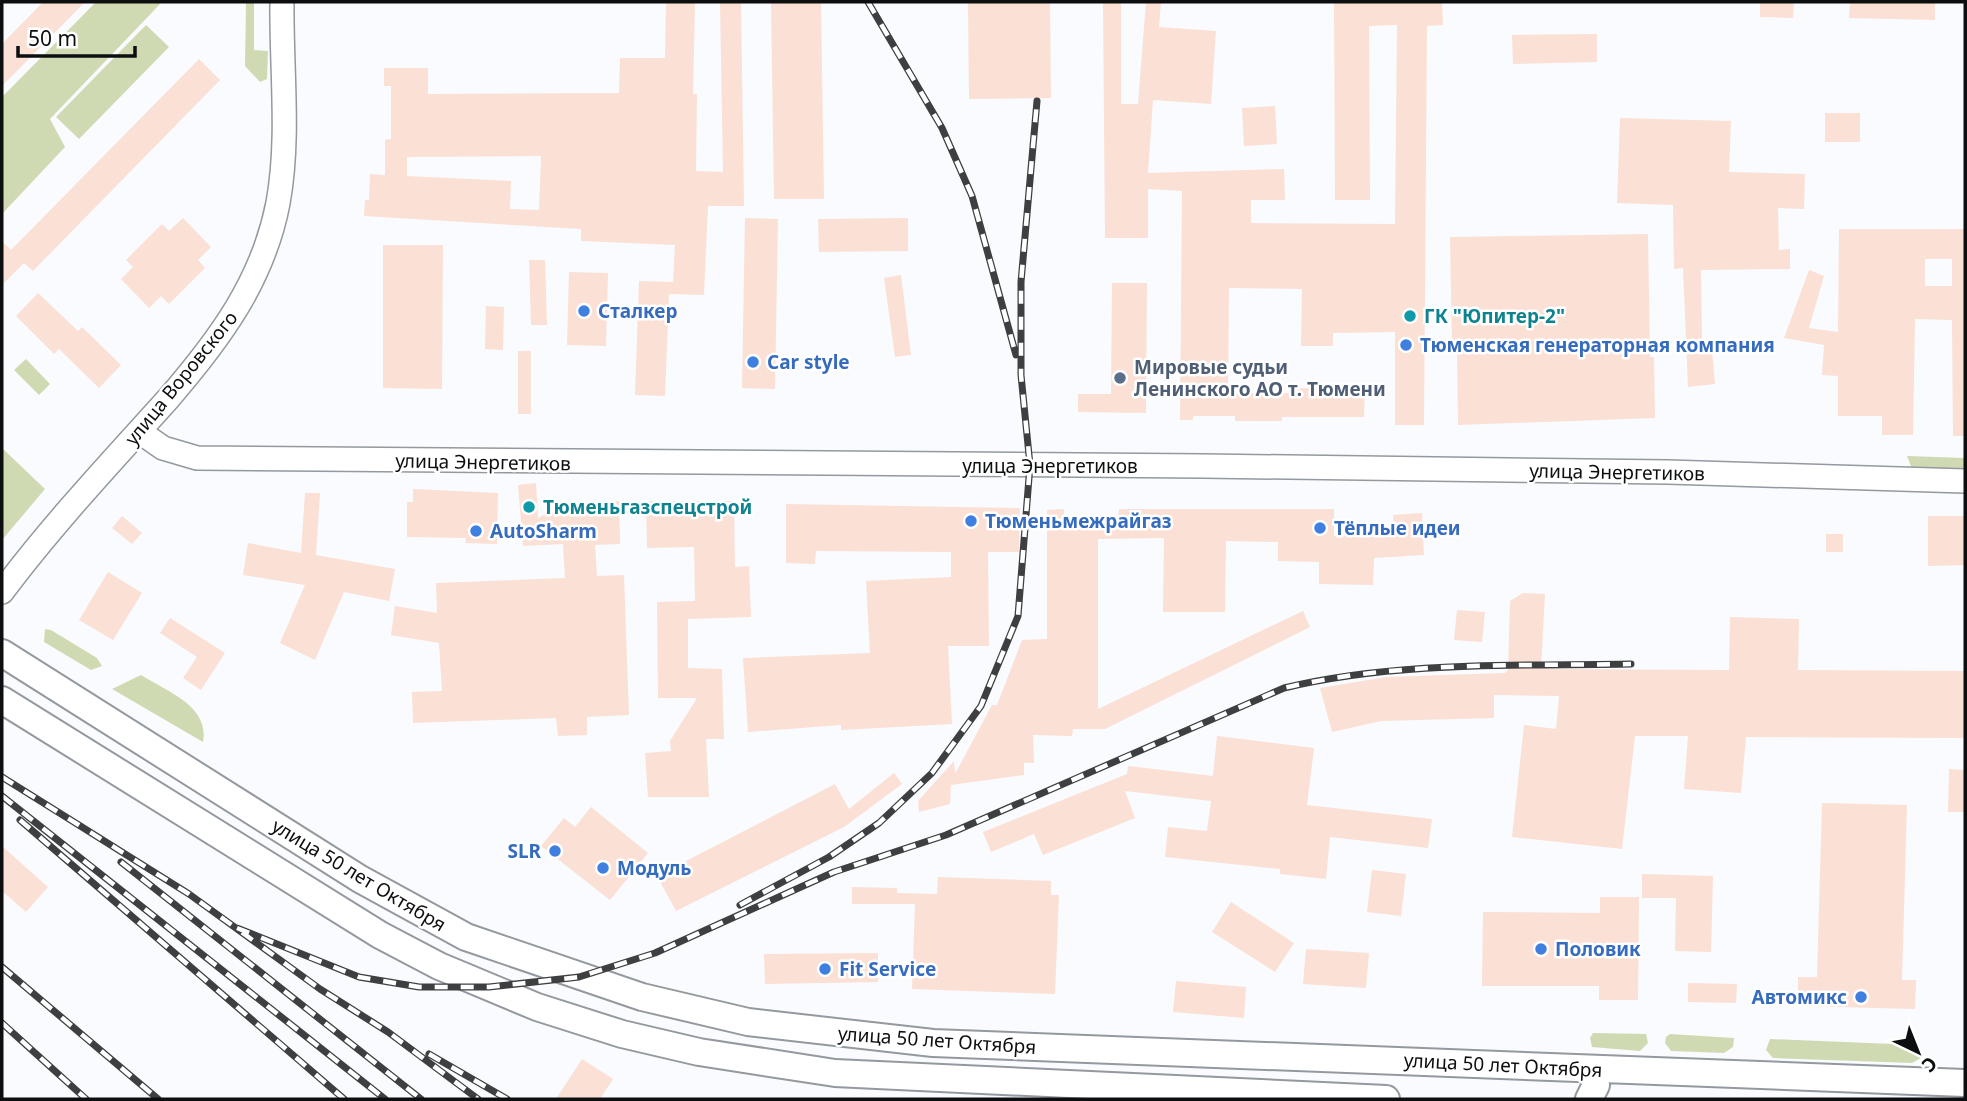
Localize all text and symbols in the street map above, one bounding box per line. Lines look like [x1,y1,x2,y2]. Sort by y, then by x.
scale bar [18,14,135,58]
text: 50 m [28,24,77,52]
place label: Сталкер [598,298,678,324]
marker: Сталкер [576,303,592,319]
place label: ГК "Юпитер-2" [1424,303,1565,329]
street label: улица Воровского [119,305,243,451]
marker: ГК "Юпитер-2" [1402,308,1418,324]
place label: Тюменская генераторная компания [1420,332,1775,358]
marker: Тюменская генераторная компания [1398,337,1414,353]
place label: Car style [767,349,850,375]
marker: Car style [745,354,761,370]
place label: Мировые судьи Ленинского АО т. Тюмени [1134,354,1386,402]
marker: Мировые судьи Ленинского АО т. Тюмени [1112,370,1128,386]
street label: улица Энергетиков [395,447,571,477]
street label: улица Энергетиков [962,453,1138,479]
street label: улица Энергетиков [1529,457,1705,487]
place label: Тюменьгазспецстрой [543,494,752,520]
marker: Тюменьгазспецстрой [521,499,537,515]
place label: Тюменьмежрайгаз [985,508,1172,534]
marker: Тюменьмежрайгаз [963,513,979,529]
place label: Тёплые идеи [1334,515,1461,541]
place label: AutoSharm [490,518,597,544]
marker: Тёплые идеи [1312,520,1328,536]
marker: AutoSharm [468,523,484,539]
street label: улица 50 лет Октября [267,813,451,937]
place label: SLR [507,838,542,864]
marker: SLR [547,843,563,859]
place label: Модуль [617,855,692,881]
marker: Модуль [595,860,611,876]
place label: Половик [1555,936,1641,962]
marker: Половик [1533,941,1549,957]
place label: Fit Service [839,956,936,982]
marker: Fit Service [817,961,833,977]
place label: Автомикс [1752,984,1847,1010]
marker: Автомикс [1853,989,1869,1005]
north arrow [1883,1017,1953,1087]
street label: улица 50 лет Октября [837,1020,1037,1060]
street label: улица 50 лет Октября [1403,1047,1603,1083]
text: С [1916,1051,1943,1078]

